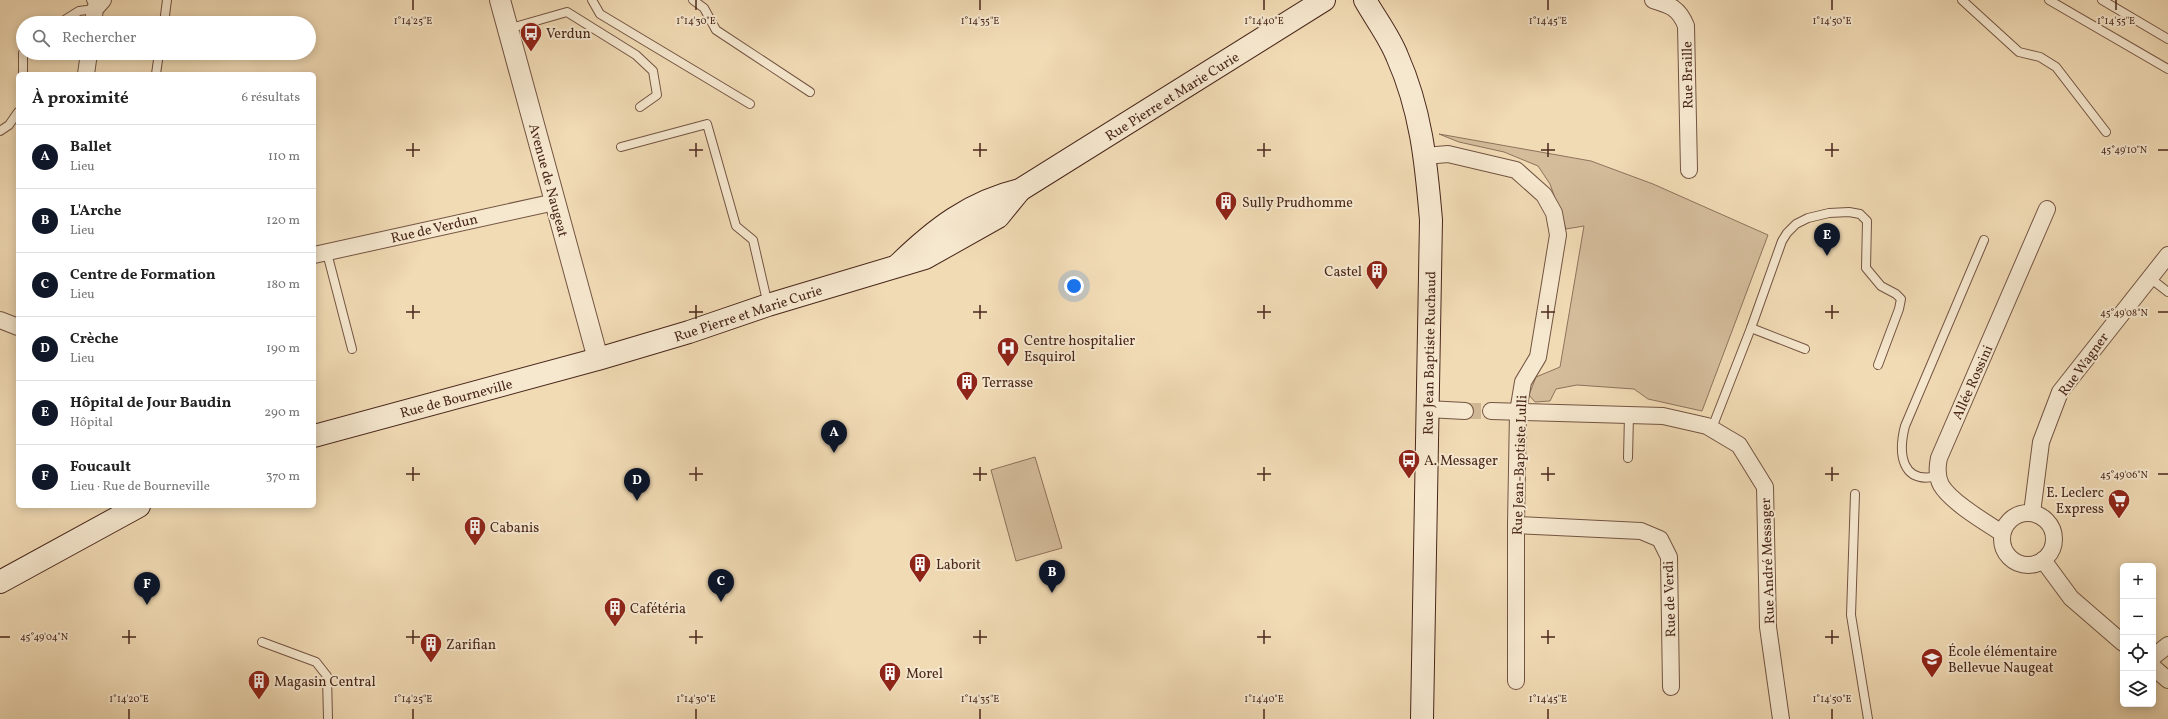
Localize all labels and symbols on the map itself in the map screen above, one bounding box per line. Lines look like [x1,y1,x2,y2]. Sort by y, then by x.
text: 1°14'25"E [394,14,432,28]
text: 1°14'30"E [676,14,716,28]
text: 1°14'35"E [961,14,999,28]
text: 1°14'40"E [1244,14,1284,28]
text: 1°14'45"E [1529,14,1567,28]
text: 1°14'50"E [1812,14,1852,28]
text: 1°14'55"E [2097,14,2135,28]
bus stop icon: Verdun [518,20,544,53]
place label: Verdun [546,25,591,44]
street label: Rue Braille [1678,41,1699,109]
street label: Rue Pierre et Marie Curie [1102,48,1244,146]
street label: Avenue de Naugeat [523,122,572,239]
text: 45°49'10"N [2101,143,2148,157]
building icon: Sully Prudhomme [1213,189,1239,222]
place label: Sully Prudhomme [1242,194,1353,213]
street label: Rue de Verdun [389,210,480,249]
pin: E [1814,223,1840,256]
building icon: Castel [1364,258,1390,291]
place label: Castel [1324,263,1362,282]
street label: Rue Jean Baptiste Ruchaud [1420,271,1441,435]
your location [1064,276,1084,296]
street label: Rue Pierre et Marie Curie [672,281,825,347]
text: 45°49'08"N [2100,306,2148,320]
street label: Rue Wagner [2055,329,2114,401]
place label: Centre hospitalier Esquirol [1024,332,1135,367]
hospital icon: Centre hospitalier Esquirol [995,335,1021,368]
street label: Allée Rossini [1948,342,1998,423]
building icon: Terrasse [954,369,980,402]
place label: Terrasse [982,374,1034,393]
street label: Rue de Bourneville [398,375,515,424]
street label: Rue Jean-Baptiste Lulli [1509,395,1532,535]
pin: A [821,420,847,453]
bus stop icon: A. Messager [1396,447,1422,480]
place label: A. Messager [1424,452,1498,471]
pin: D [624,468,650,501]
text: 45°49'06"N [2100,468,2149,482]
place label: E. Leclerc Express [2046,484,2104,519]
supermarket icon: E. Leclerc Express [2106,487,2132,520]
street label: Rue André Messager [1757,497,1780,624]
building icon: Cabanis [462,514,488,547]
place label: Cabanis [490,519,539,538]
building icon: Laborit [907,551,933,584]
place label: Laborit [936,556,981,575]
pin: B [1039,560,1065,593]
street label: Rue de Verdi [1660,560,1681,638]
pin: C [708,569,734,602]
pin: F [134,572,160,605]
building icon: Cafétéria [602,595,628,628]
place label: Cafétéria [630,600,686,619]
text: 45°49'04"N [20,630,69,644]
building icon: Zarifian [418,631,444,664]
place label: Zarifian [446,636,496,655]
place label: École élémentaire Bellevue Naugeat [1948,643,2057,678]
school or university icon: École élémentaire Bellevue Naugeat [1919,646,1945,679]
building icon: Morel [877,660,903,693]
place label: Morel [906,665,943,684]
building icon: Magasin Central [246,668,272,701]
place label: Magasin Central [274,673,376,692]
text: 1°14'20"E [109,692,149,706]
text: 1°14'25"E [394,692,432,706]
text: 1°14'30"E [676,692,716,706]
text: 1°14'35"E [961,692,999,706]
text: 1°14'40"E [1244,692,1284,706]
text: 1°14'45"E [1529,692,1567,706]
text: 1°14'50"E [1812,692,1852,706]

